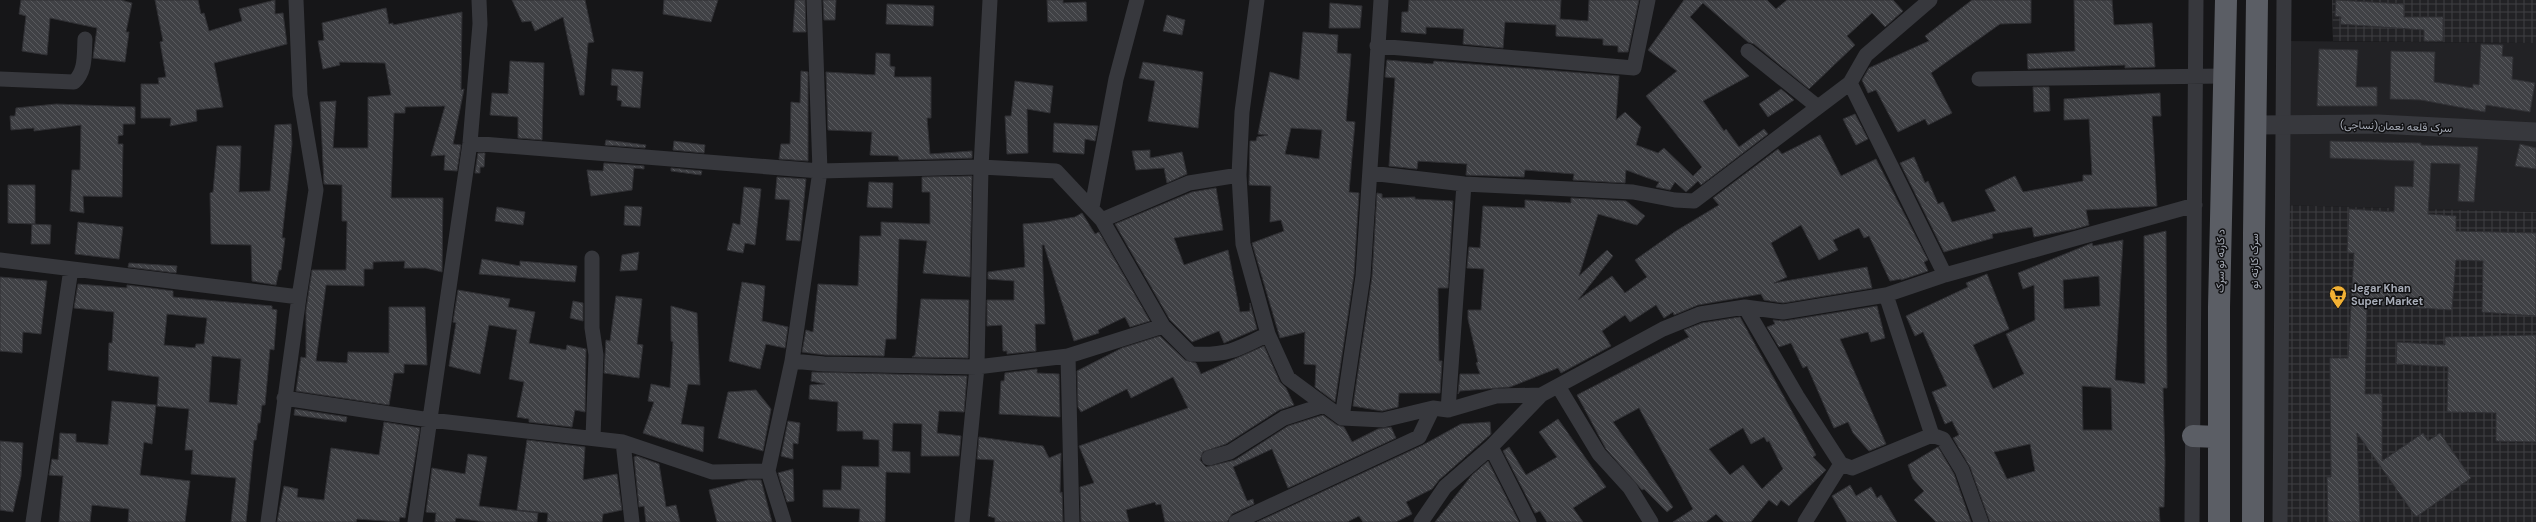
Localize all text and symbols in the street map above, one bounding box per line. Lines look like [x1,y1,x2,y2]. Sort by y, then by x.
street label: سرک قلعه نعمان(نساجی) [2340,117,2453,135]
street label: د کارته نو سړک [2212,229,2229,293]
street label: سرک کارته نو [2247,233,2261,289]
place label: Jegar Khan Super Market [2351,281,2423,308]
supermarket icon: Jegar Khan Super Market [2328,284,2348,309]

